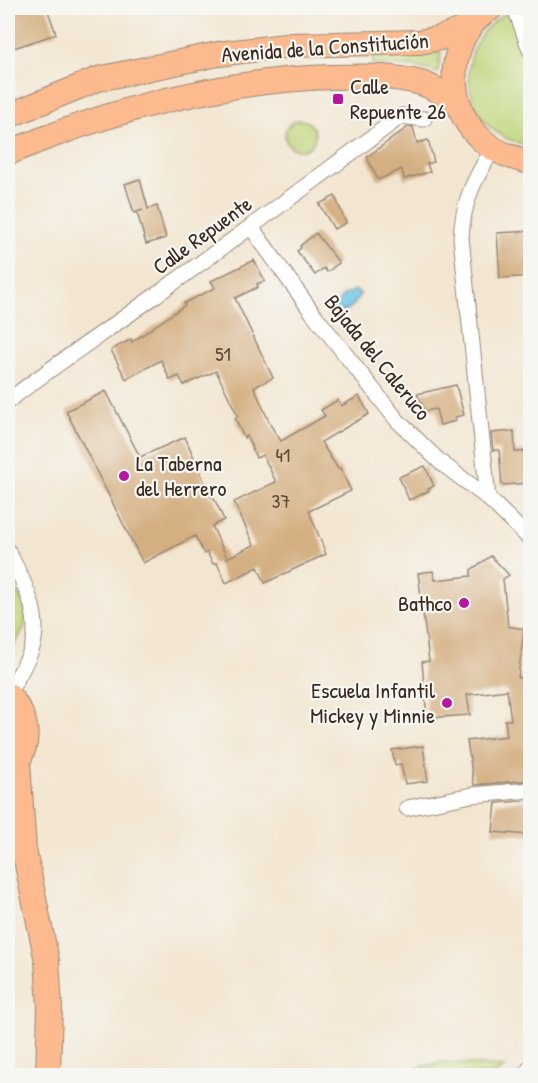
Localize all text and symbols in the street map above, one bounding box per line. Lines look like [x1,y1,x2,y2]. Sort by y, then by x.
street label: Avenida de la Constitución [220,25,430,69]
place label: Calle Repuente 26 [350,71,446,126]
marker: Calle Repuente 26 [331,92,345,106]
street label: Calle Repuente [146,189,258,281]
street label: Bajada del Caleruco [318,288,438,426]
house number: 51 [215,340,231,367]
house number: 41 [276,441,290,468]
place label: La Taberna del Herrero [136,448,226,503]
marker: La Taberna del Herrero [117,469,131,483]
house number: 37 [272,487,291,514]
place label: Bathco [398,588,452,618]
marker: Bathco [457,596,471,610]
place label: Escuela Infantil Mickey y Minnie [310,675,435,730]
marker: Escuela Infantil Mickey y Minnie [440,696,454,710]

